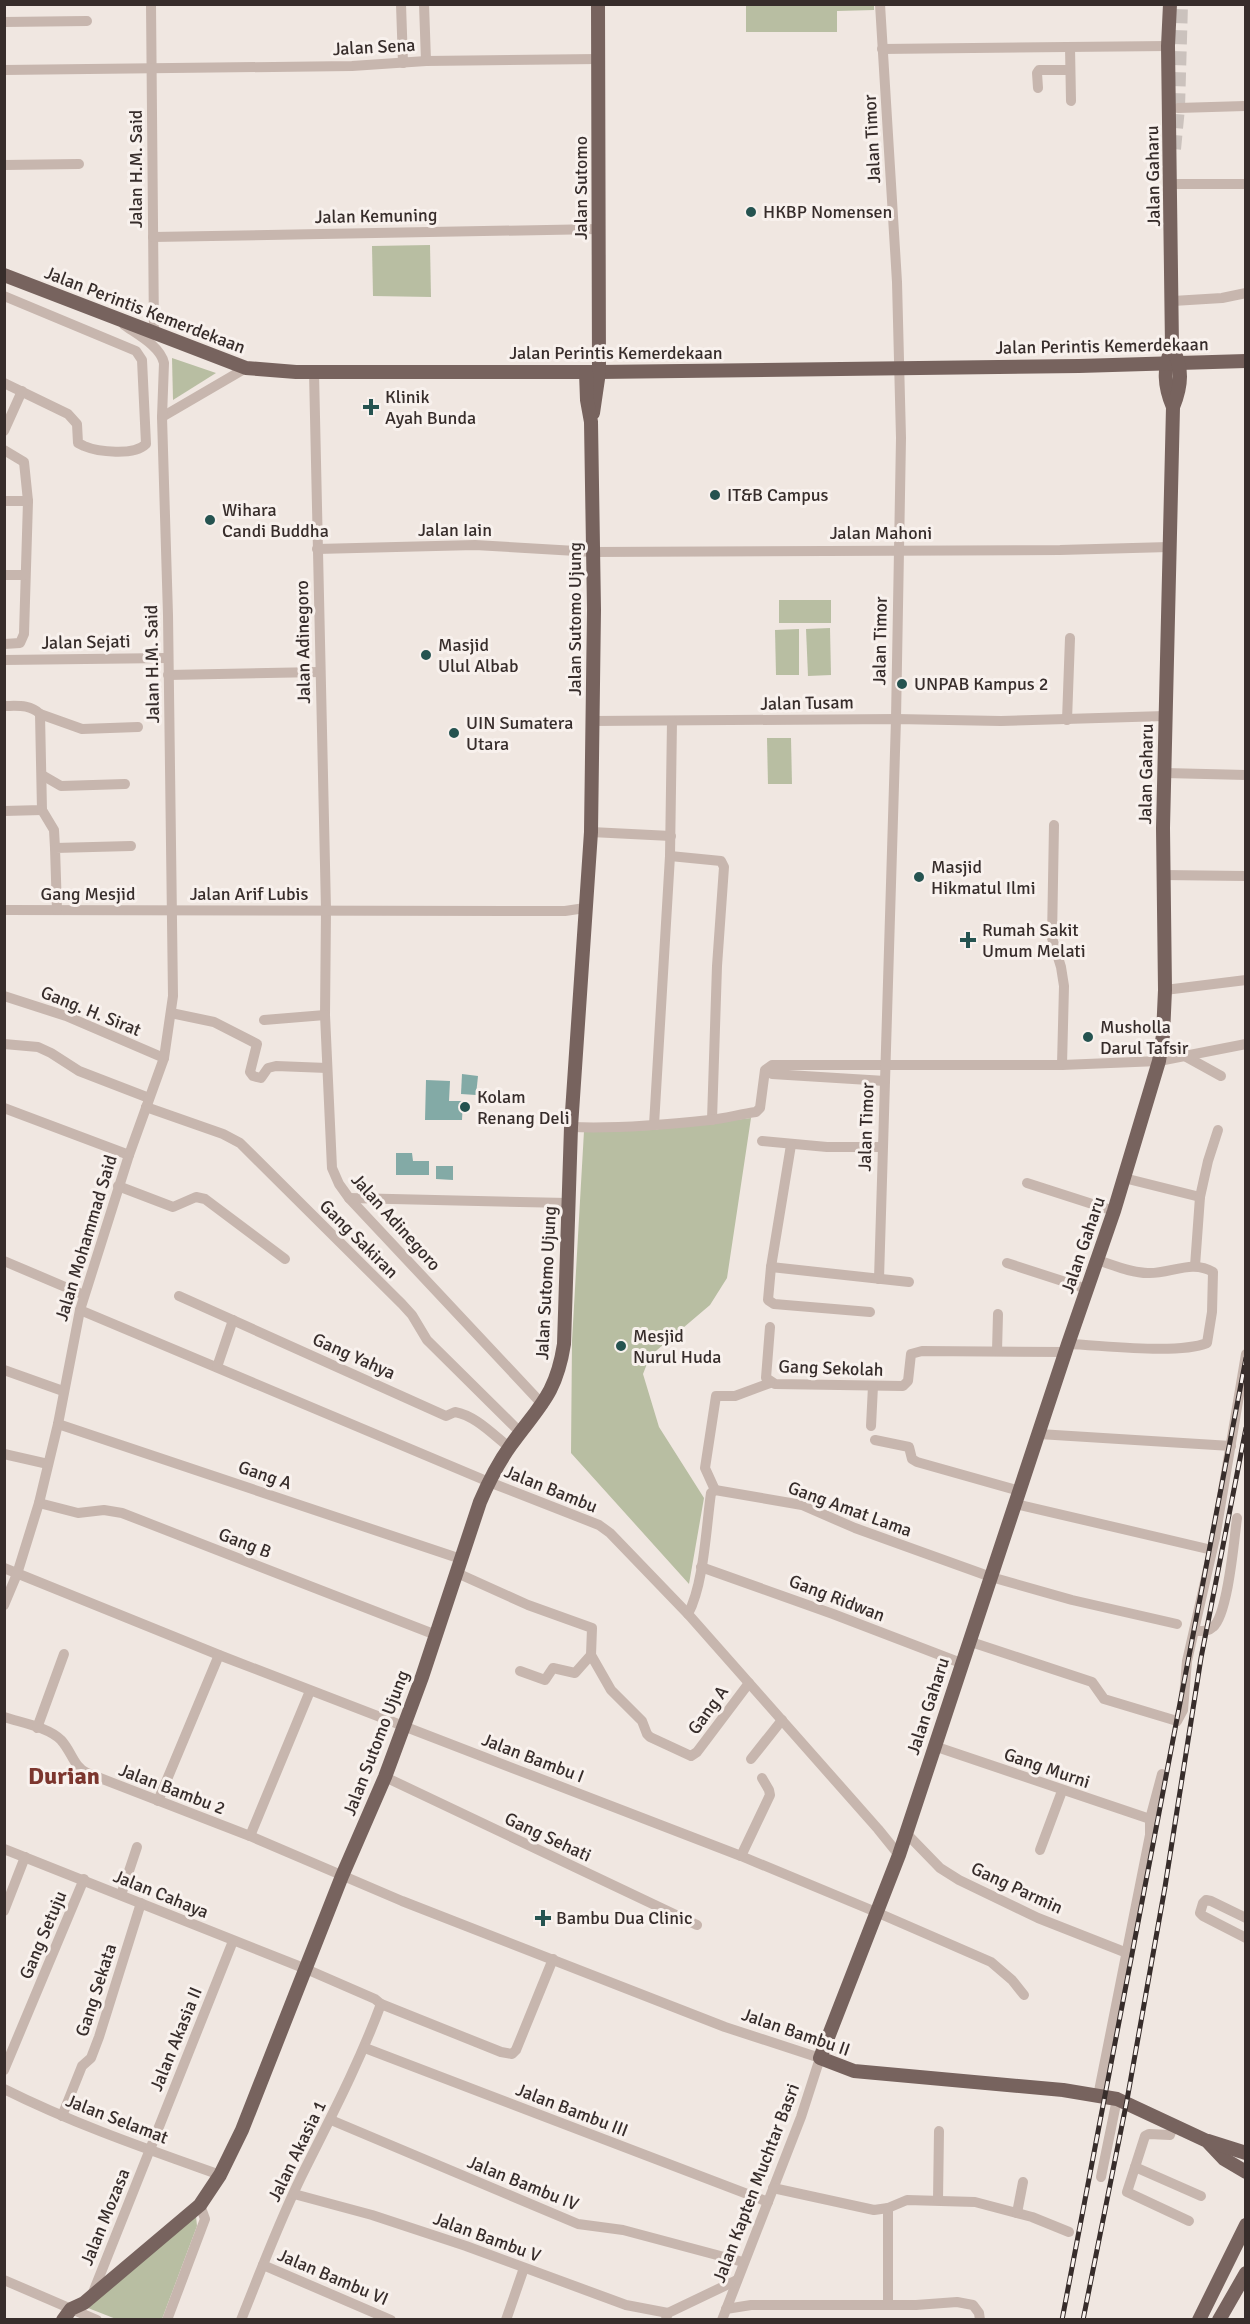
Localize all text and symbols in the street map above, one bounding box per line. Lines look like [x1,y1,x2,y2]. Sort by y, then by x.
street label: Jalan Sena [332,34,416,60]
street label: Jalan Timor [859,94,885,184]
street label: Jalan H.M. Said [125,110,147,228]
street label: Jalan Gaharu [1141,125,1165,227]
street label: Jalan Sutomo [570,136,592,240]
place label: HKBP Nomensen [763,201,892,223]
street label: Jalan Kemuning [315,204,437,228]
marker: HKBP Nomensen [744,205,758,219]
street label: Jalan Perintis Kemerdekaan [41,262,249,358]
street label: Jalan Perintis Kemerdekaan [995,333,1209,359]
street label: Jalan Perintis Kemerdekaan [509,342,723,364]
place label: Klinik Ayah Bunda [385,386,476,429]
marker: Klinik Ayah Bunda [362,398,380,416]
place label: IT&B Campus [727,484,829,506]
marker: IT&B Campus [708,488,722,502]
place label: Wihara Candi Buddha [222,499,329,542]
marker: Wihara Candi Buddha [203,513,217,527]
street label: Jalan Iain [418,519,492,541]
street label: Jalan Mahoni [830,522,932,544]
street label: Jalan Sutomo Ujung [564,542,586,696]
street label: Jalan Adinegoro [291,580,315,704]
street label: Jalan Timor [868,596,892,686]
street label: Jalan H.M. Said [140,605,164,723]
street label: Jalan Sejati [41,630,131,654]
place label: Masjid Ulul Albab [438,634,518,677]
marker: Masjid Ulul Albab [419,648,433,662]
place label: UNPAB Kampus 2 [914,673,1048,695]
marker: UNPAB Kampus 2 [895,677,909,691]
street label: Jalan Tusam [760,691,854,715]
place label: UIN Sumatera Utara [466,712,573,755]
street label: Jalan Gaharu [1134,723,1158,825]
marker: UIN Sumatera Utara [447,726,461,740]
place label: Masjid Hikmatul Ilmi [931,856,1036,899]
marker: Masjid Hikmatul Ilmi [912,870,926,884]
street label: Gang Mesjid [41,883,135,905]
street label: Jalan Arif Lubis [190,883,308,905]
place label: Rumah Sakit Umum Melati [982,919,1086,962]
marker: Rumah Sakit Umum Melati [959,931,977,949]
street label: Gang. H. Sirat [38,981,144,1041]
place label: Musholla Darul Tafsir [1100,1016,1189,1059]
marker: Musholla Darul Tafsir [1081,1030,1095,1044]
street label: Jalan Timor [853,1082,879,1172]
place label: Kolam Renang Deli [477,1086,570,1129]
marker: Kolam Renang Deli [458,1100,472,1114]
street label: Jalan Mohammad Said [50,1152,122,1324]
street label: Jalan Adinegoro [347,1169,445,1275]
street label: Jalan Gaharu [1056,1194,1110,1296]
street label: Gang Sakiran [315,1195,403,1283]
street label: Jalan Sutomo Ujung [531,1205,561,1361]
place label: Mesjid Nurul Huda [633,1325,721,1368]
street label: Gang Yahya [309,1328,399,1384]
marker: Mesjid Nurul Huda [614,1339,628,1353]
street label: Gang Sekolah [778,1355,884,1381]
street label: Gang A [235,1456,295,1494]
street label: Jalan Bambu [501,1460,601,1518]
street label: Gang Amat Lama [785,1476,915,1542]
street label: Gang B [215,1523,275,1563]
street label: Gang Ridwan [786,1570,888,1626]
street label: Jalan Gaharu [902,1655,954,1757]
street label: Jalan Sutomo Ujung [338,1667,414,1819]
street label: Gang A [683,1681,733,1739]
street label: Jalan Bambu I [479,1728,587,1788]
street label: Gang Murni [1001,1743,1093,1793]
street label: Jalan Bambu 2 [116,1759,228,1819]
district label: Durian [28,1761,100,1791]
street label: Gang Sehati [501,1807,595,1867]
street label: Gang Parmin [968,1857,1066,1919]
street label: Jalan Cahaya [110,1865,212,1923]
street label: Gang Setuju [15,1887,71,1983]
place label: Bambu Dua Clinic [556,1907,692,1929]
marker: Bambu Dua Clinic [534,1909,552,1927]
street label: Gang Sekata [71,1941,121,2039]
street label: Jalan Akasia II [145,1984,207,2094]
street label: Jalan Bambu II [739,2003,853,2061]
street label: Jalan Bambu III [513,2079,631,2141]
street label: Jalan Kapten Muchtar Basri [708,2080,804,2286]
street label: Jalan Selamat [63,2089,171,2149]
street label: Jalan Akasia 1 [263,2097,331,2205]
street label: Jalan Bambu IV [464,2151,583,2216]
street label: Jalan Mozasa [76,2165,134,2269]
street label: Jalan Bambu V [430,2207,544,2267]
street label: Jalan Bambu VI [274,2244,392,2310]

